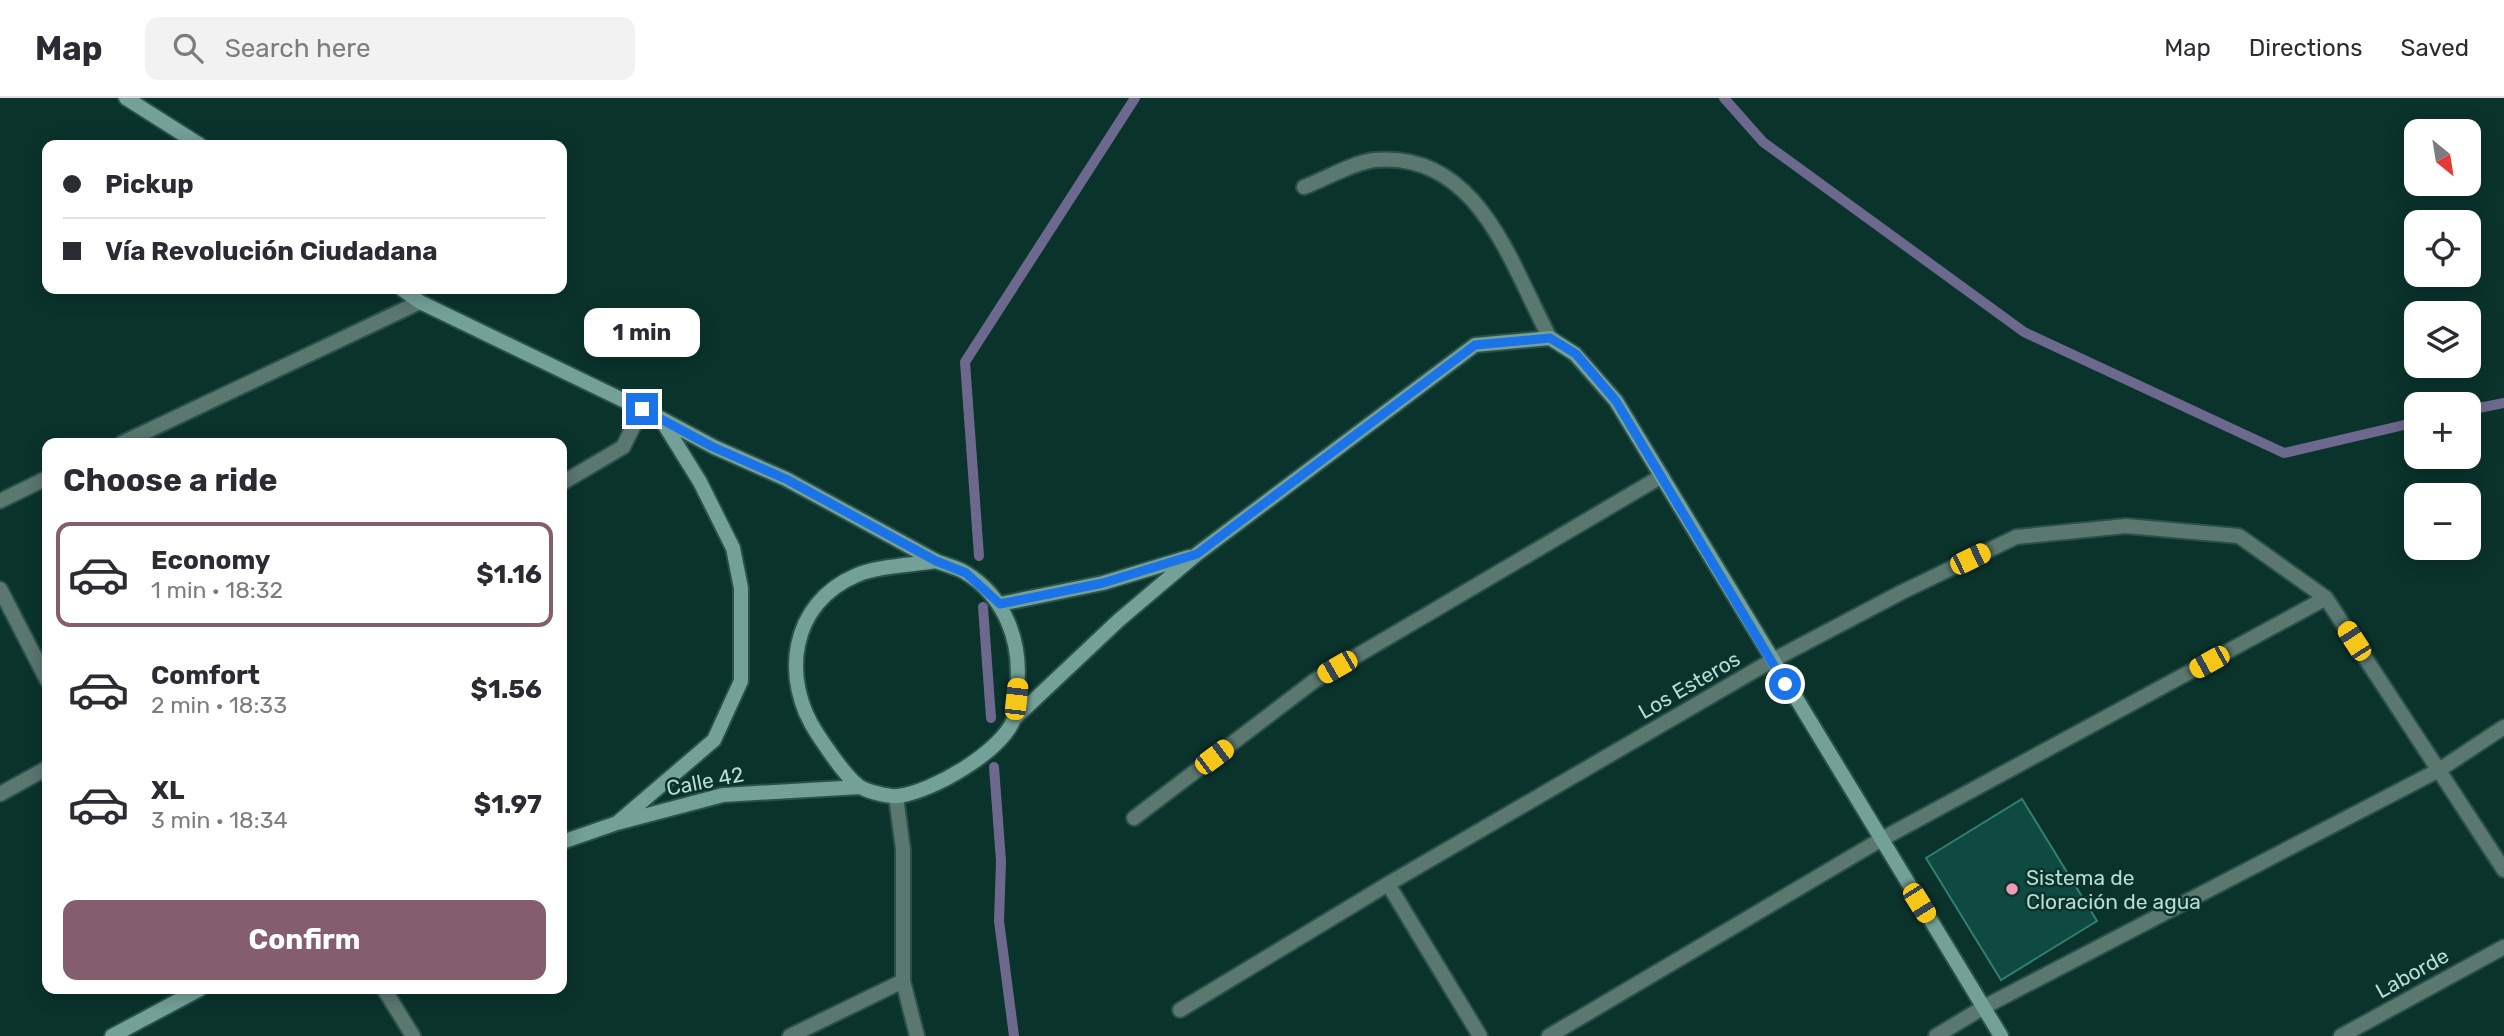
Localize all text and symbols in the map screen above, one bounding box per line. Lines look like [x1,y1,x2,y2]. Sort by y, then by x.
search box [145,17,635,80]
text: Map [35,29,103,68]
icon: search [169,29,207,67]
text: Search here [225,33,370,64]
text: Map [2164,34,2211,62]
text: Directions [2249,34,2362,62]
text: Saved [2400,34,2469,62]
north arrow [2404,119,2482,196]
map controls [2404,119,2481,560]
text: Pickup [105,169,194,200]
button: locate [2404,210,2481,287]
text: Vía Revolución Ciudadana [105,236,438,267]
button: layers [2404,301,2481,378]
callout: 1 min [584,308,700,356]
text: 1 min [613,318,671,346]
button: + [2404,392,2481,469]
route end [626,393,658,425]
text: Choose a ride [63,461,277,499]
button: − [2404,483,2481,560]
car [1947,540,1994,578]
icon: car [67,543,130,606]
text: Economy [151,545,270,576]
text: $1.16 [476,559,542,590]
text: 1 min · 18:32 [151,576,283,604]
car [2334,618,2375,664]
car [2186,643,2233,681]
street label: Los Esteros [1634,646,1744,724]
car [1314,647,1361,687]
icon: car [67,658,130,721]
text: Comfort [151,660,260,691]
route start [1769,668,1801,700]
text: $1.56 [471,674,542,705]
car [1004,677,1029,721]
text: 2 min · 18:33 [151,691,287,719]
car [1191,736,1238,778]
street label: Calle 42 [664,761,746,801]
icon: car [67,773,130,836]
text: XL [151,775,184,806]
text: $1.97 [474,789,542,820]
text: 3 min · 18:34 [151,806,288,834]
place label: Sistema de Cloración de agua [2026,865,2201,914]
car [1899,880,1940,926]
marker: Sistema de Cloración de agua [2004,881,2020,897]
button: Confirm [63,900,546,980]
street label: Laborde [2371,943,2453,1003]

